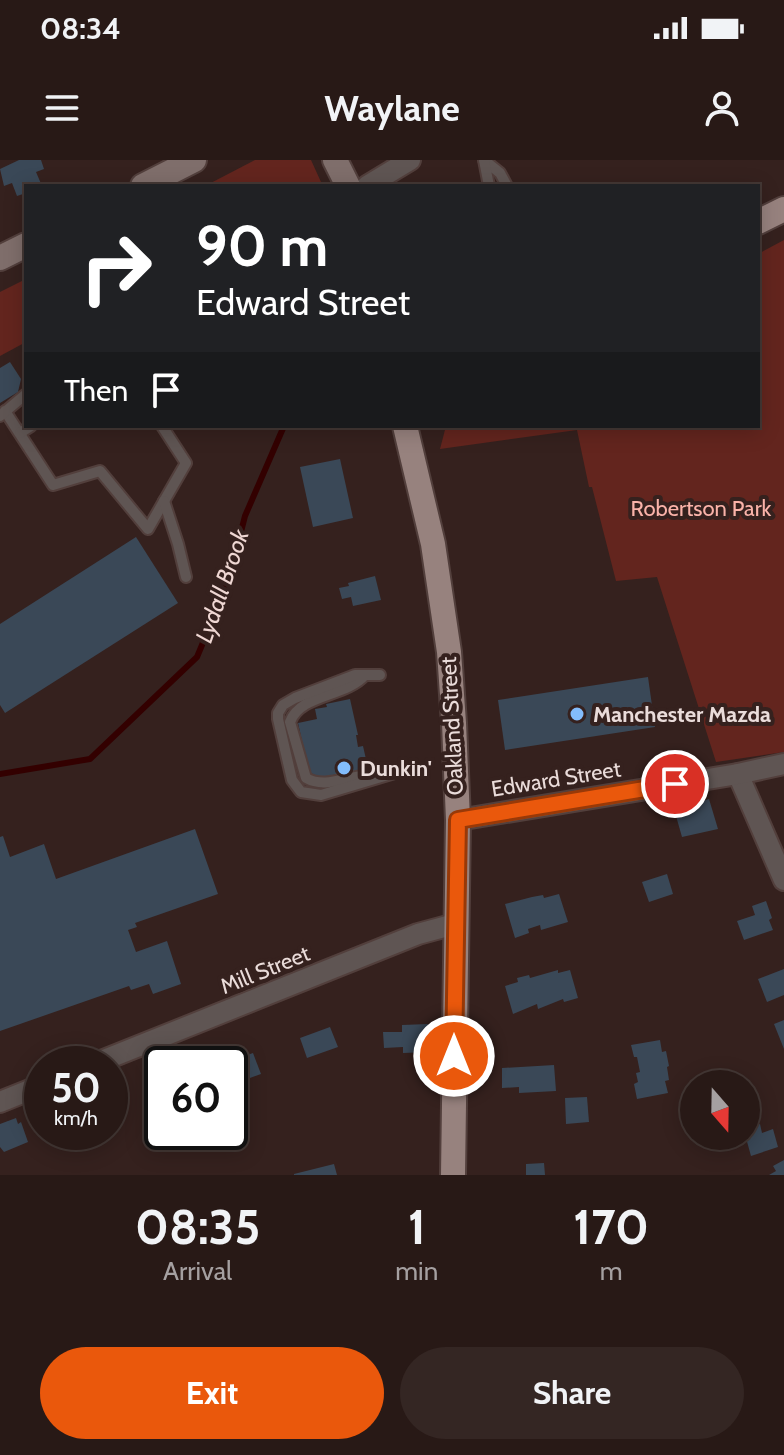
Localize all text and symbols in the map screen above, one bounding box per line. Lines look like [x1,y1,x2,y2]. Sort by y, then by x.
text: 08:34 [40,10,121,47]
icon: menu [40,86,84,130]
text: Waylane [324,86,460,130]
icon: person [700,86,744,130]
text: 90 m [196,212,328,280]
icon: right [64,216,168,320]
text: Edward Street [196,280,410,324]
icon: arrive [144,368,188,412]
text: Then [64,372,128,409]
park label: Robertson Park [631,495,772,522]
water label: Lydall Brook [189,525,255,646]
street label: Oakland Street [435,655,469,796]
place label: Manchester Mazda [593,701,771,728]
marker: Manchester Mazda [568,705,586,723]
pin [641,750,709,818]
place label: Dunkin' [360,755,432,782]
street label: Edward Street [489,755,623,803]
marker: Dunkin' [335,759,353,777]
icon: arrive [653,762,697,806]
street label: Mill Street [216,940,314,1000]
position arrow [412,1014,496,1098]
speed limit sign: 60 [144,1046,248,1150]
text: 50 [51,1063,101,1112]
north arrow [680,1070,760,1150]
map controls [680,1070,760,1150]
text: km/h [54,1106,98,1130]
text: 08:35 [135,1198,260,1256]
text: 1 [408,1198,426,1256]
text: 170 [573,1198,649,1256]
text: Arrival [163,1255,232,1287]
text: min [395,1255,438,1287]
text: m [600,1255,622,1287]
button: Exit [40,1347,384,1439]
button: Share [400,1347,744,1439]

